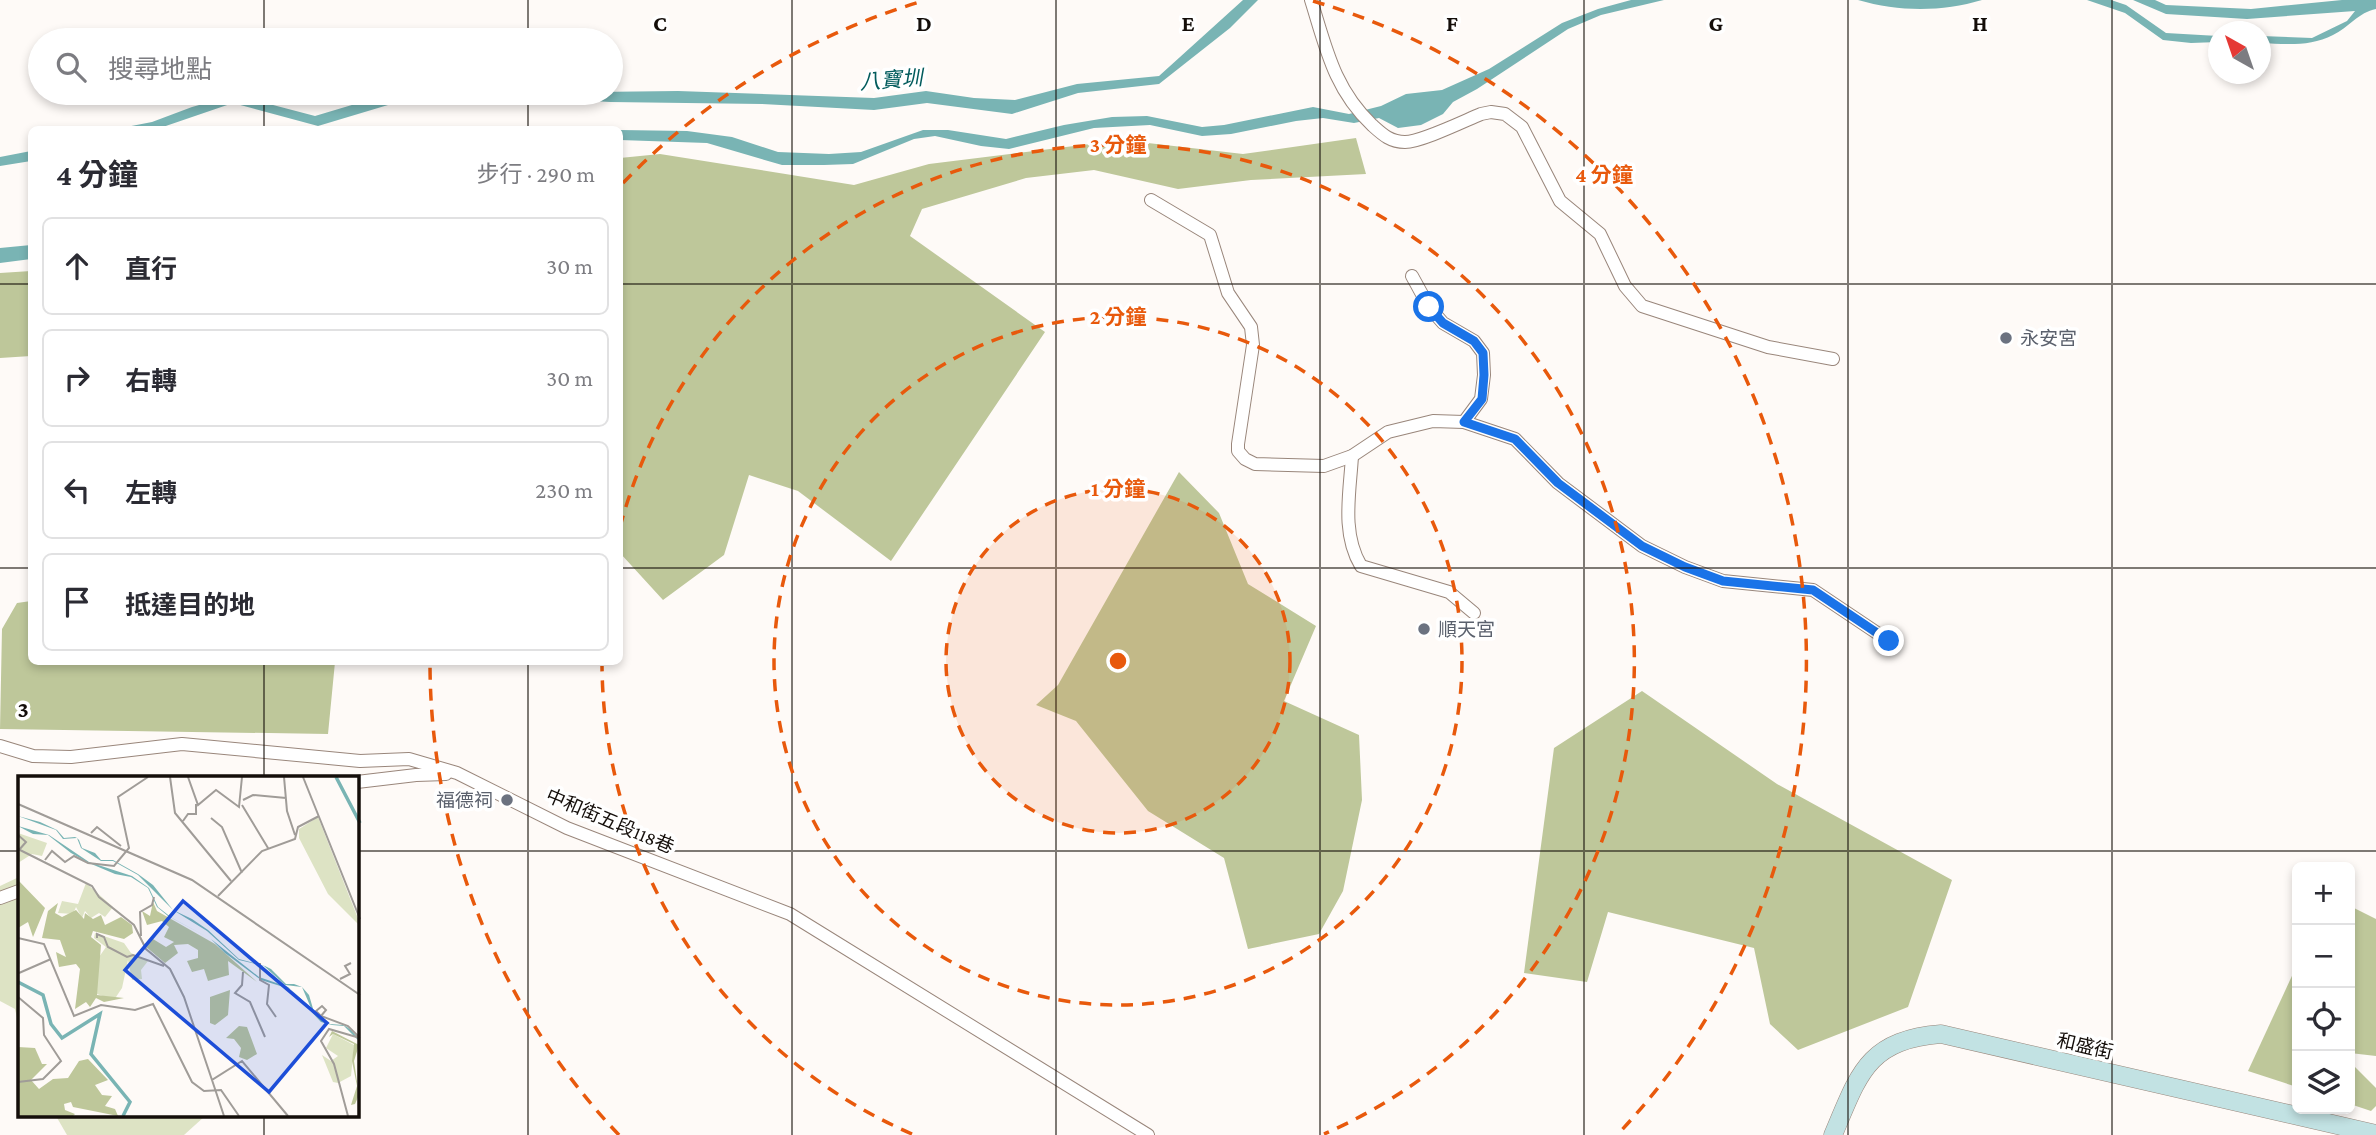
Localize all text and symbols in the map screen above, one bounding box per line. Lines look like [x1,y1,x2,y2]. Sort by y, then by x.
text: C [653,10,667,36]
text: D [916,10,932,36]
text: E [1181,10,1195,36]
text: F [1446,10,1458,36]
text: G [1709,10,1724,36]
text: H [1972,10,1988,36]
north arrow [2208,21,2271,84]
search box [28,28,623,105]
icon: search [52,48,90,86]
text: 搜尋地點 [108,55,212,84]
water label: 八寶圳 [859,66,926,94]
text: 3 分鐘 [1090,133,1146,157]
text: 4 分鐘 [56,158,138,191]
text: 步行 · 290 m [476,161,595,187]
text: 4 分鐘 [1575,163,1633,187]
icon: ahead [58,247,96,285]
text: 30 m [546,253,593,279]
text: 直行 [125,255,177,284]
route start [1413,291,1444,322]
text: 2 分鐘 [1090,305,1146,329]
place label: 永安宮 [2020,328,2077,349]
marker: 永安宮 [1998,330,2014,346]
icon: right [58,359,96,397]
text: 30 m [546,365,593,391]
text: 右轉 [125,367,177,396]
icon: left [58,471,96,509]
text: 230 m [535,477,593,503]
text: 1 分鐘 [1091,477,1145,501]
text: 左轉 [125,479,177,508]
icon: arrive [58,583,96,621]
text: 抵達目的地 [125,591,255,620]
place label: 順天宮 [1438,619,1495,640]
marker: 順天宮 [1416,621,1432,637]
route end [1873,625,1904,656]
centre of rings [1106,649,1130,673]
text: 3 [17,696,29,722]
inset map [18,776,359,1118]
street label: 中和街五段118巷 [543,785,677,857]
place label: 福德祠 [436,790,493,811]
marker: 福德祠 [499,792,515,808]
map controls [2292,862,2355,1114]
button: + [2292,862,2355,925]
button: − [2292,925,2355,988]
button: locate [2292,988,2355,1051]
street label: 和盛街 [2055,1029,2115,1063]
button: layers [2292,1051,2355,1114]

